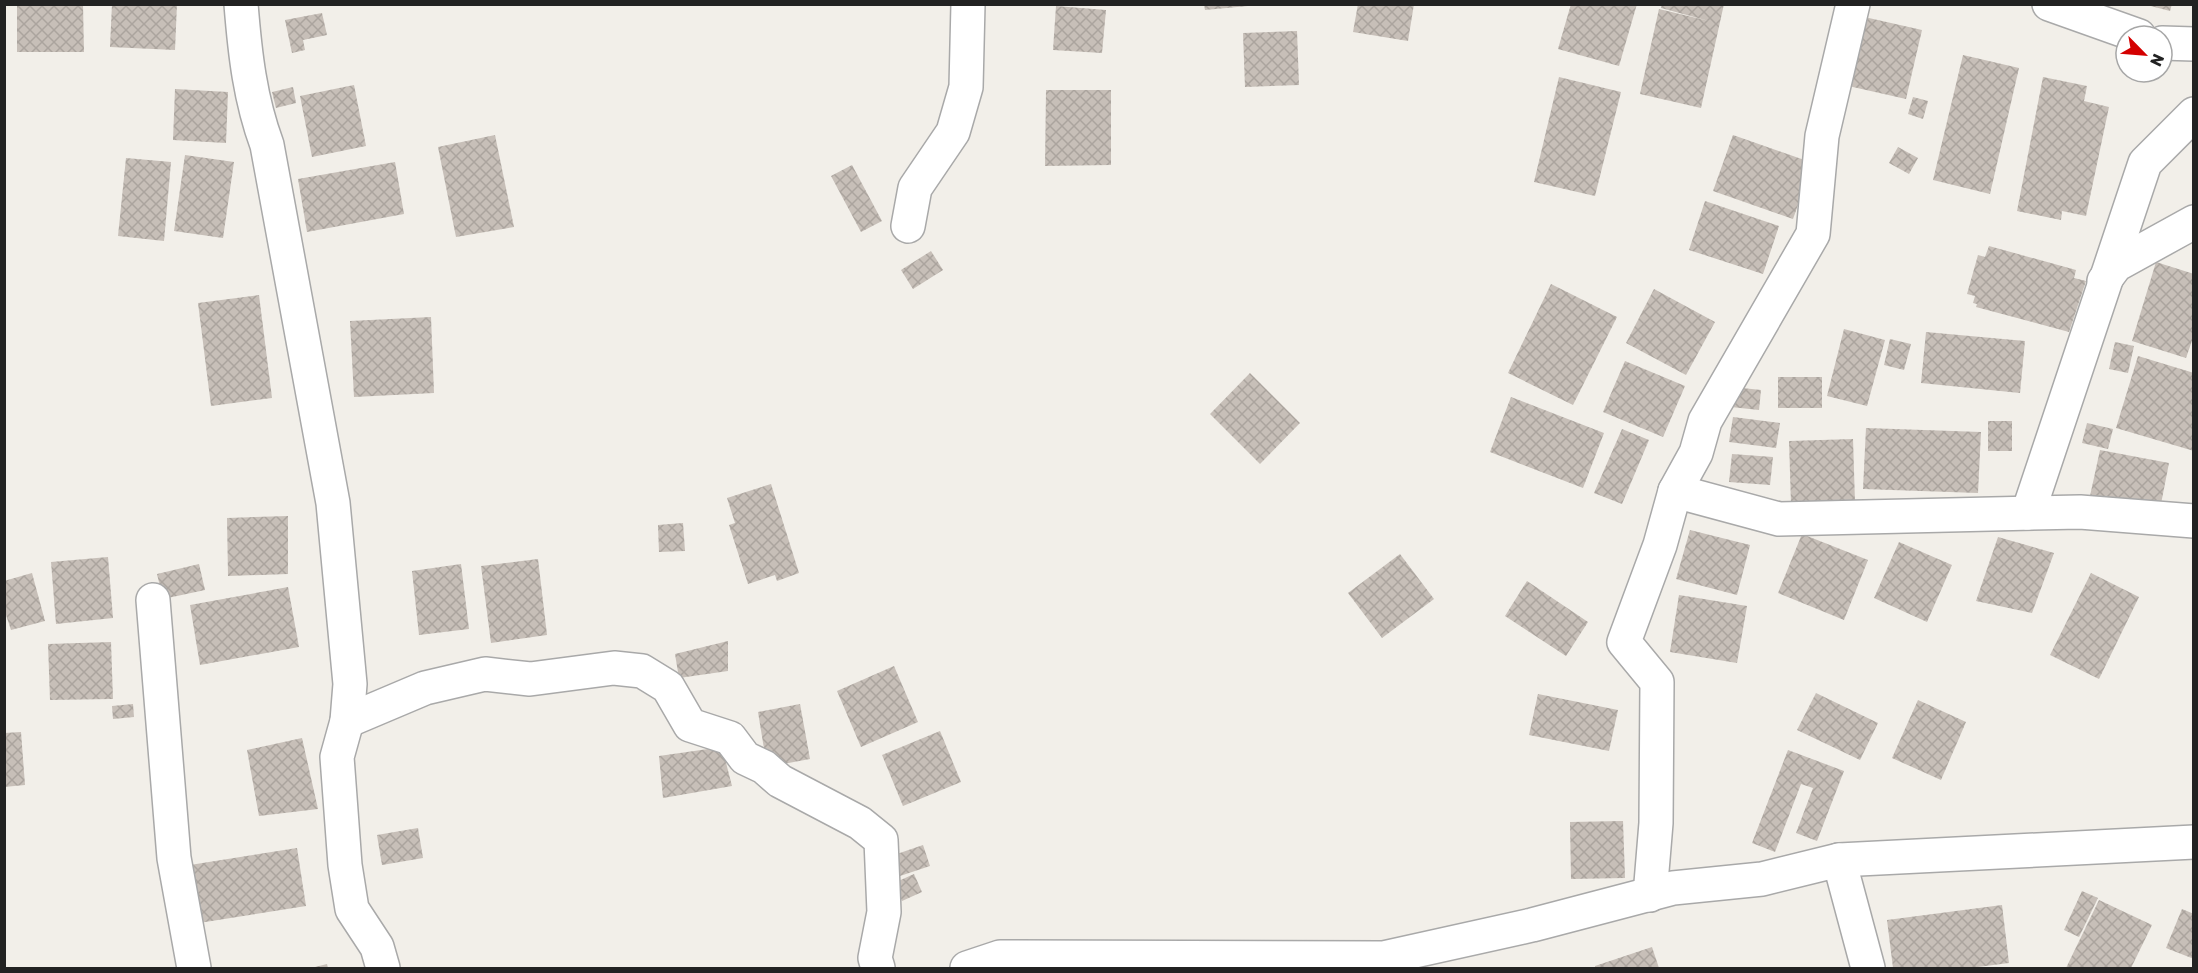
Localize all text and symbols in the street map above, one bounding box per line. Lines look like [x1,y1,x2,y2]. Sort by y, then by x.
north arrow [2114,24,2174,84]
text: N [2146,51,2168,69]

